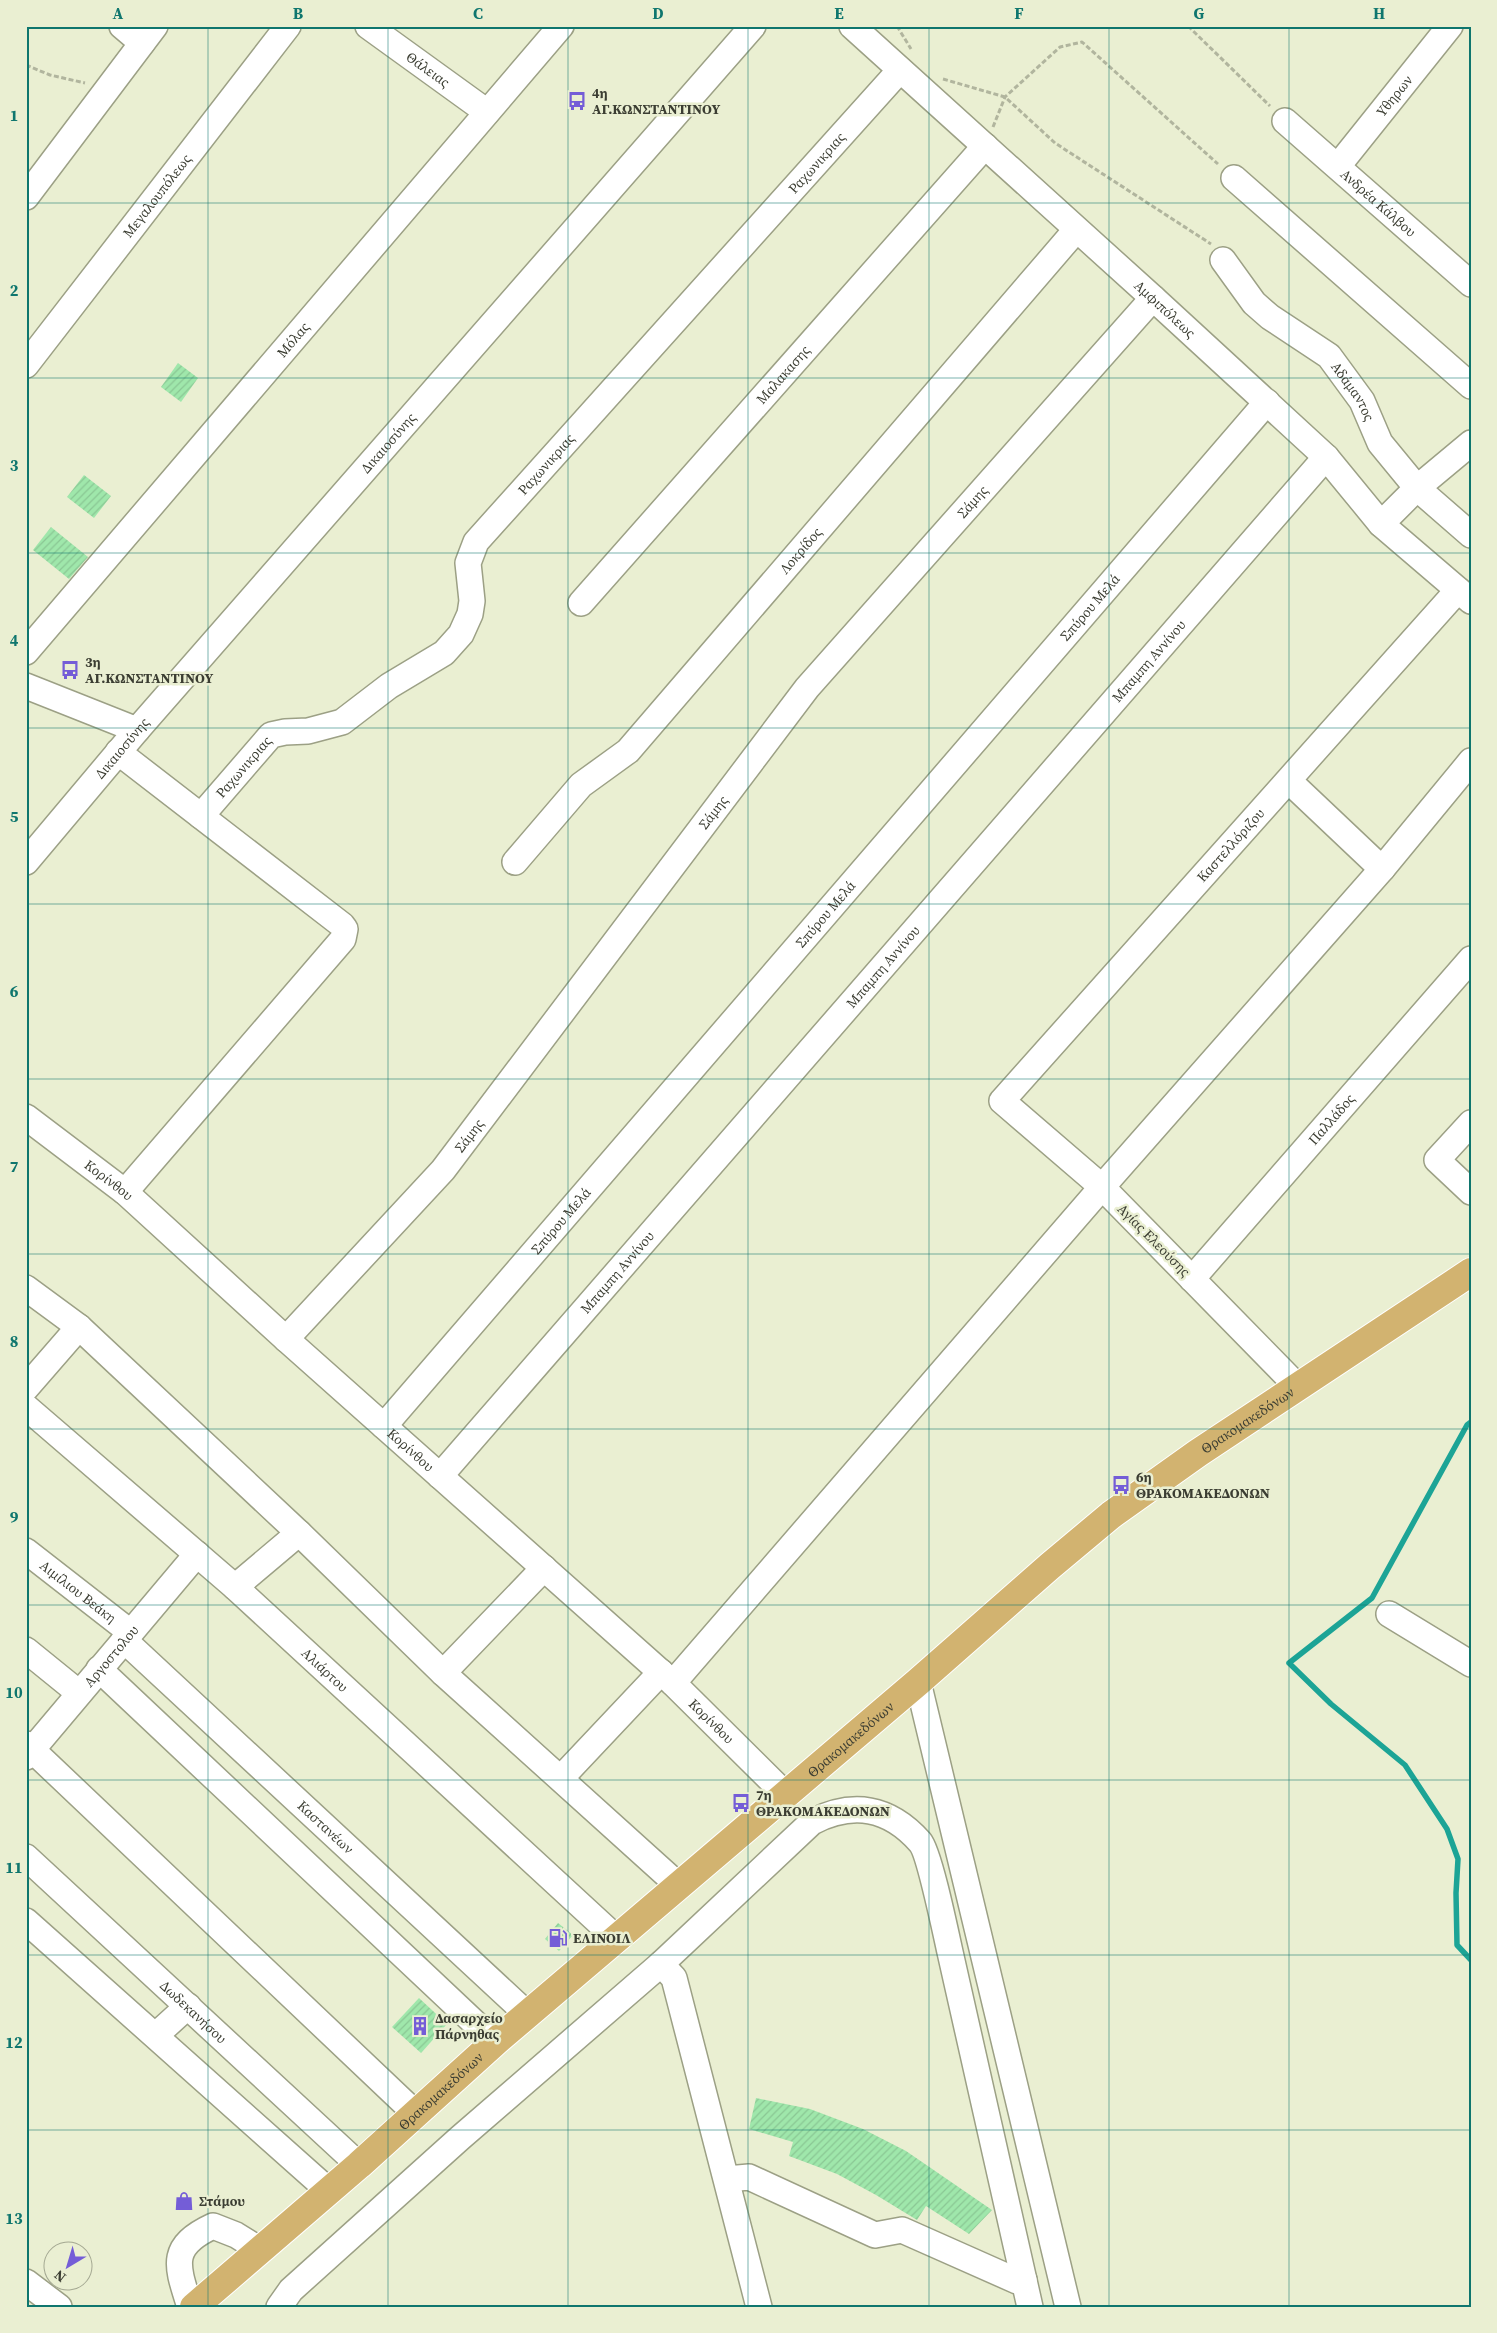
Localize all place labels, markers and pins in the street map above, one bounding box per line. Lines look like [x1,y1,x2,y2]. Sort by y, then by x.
place label: 4η ΑΓ.ΚΩΝΣΤΑΝΤΙΝΟΥ [592,83,720,119]
bus stop icon: 4η ΑΓ.ΚΩΝΣΤΑΝΤΙΝΟΥ [566,90,588,112]
place label: 3η ΑΓ.ΚΩΝΣΤΑΝΤΙΝΟΥ [85,652,213,688]
bus stop icon: 3η ΑΓ.ΚΩΝΣΤΑΝΤΙΝΟΥ [59,659,81,681]
place label: 6η ΘΡΑΚΟΜΑΚΕΔΟΝΩΝ [1136,1467,1270,1503]
bus stop icon: 6η ΘΡΑΚΟΜΑΚΕΔΟΝΩΝ [1110,1474,1132,1496]
place label: 7η ΘΡΑΚΟΜΑΚΕΔΟΝΩΝ [756,1785,890,1821]
bus stop icon: 7η ΘΡΑΚΟΜΑΚΕΔΟΝΩΝ [730,1792,752,1814]
fuel station icon: ΕΛΙΝΟΙΛ [547,1927,569,1949]
place label: ΕΛΙΝΟΙΛ [573,1928,631,1948]
place label: Δασαρχείο Πάρνηθας [435,2008,503,2044]
building icon: Δασαρχείο Πάρνηθας [409,2015,431,2037]
shop icon: Στάμου [173,2190,195,2212]
place label: Στάμου [199,2191,245,2211]

